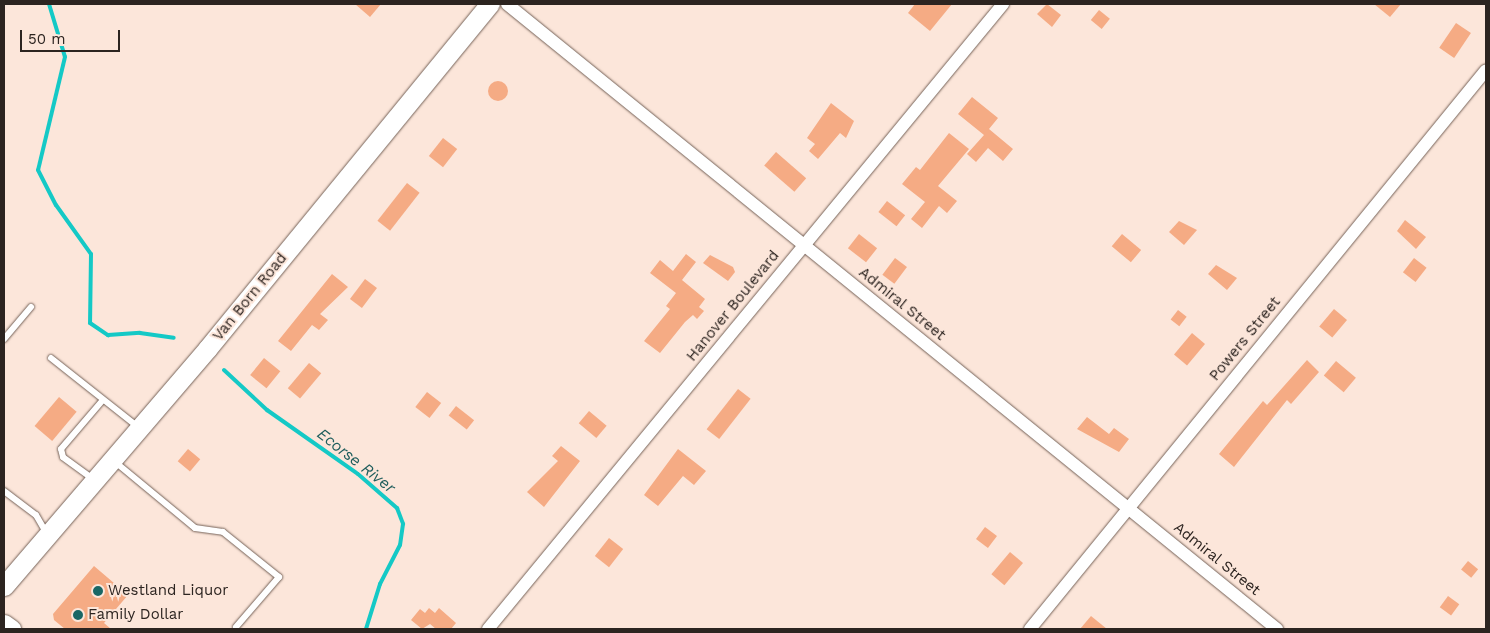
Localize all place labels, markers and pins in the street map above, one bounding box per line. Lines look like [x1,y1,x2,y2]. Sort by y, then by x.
place label: Westland Liquor [108,582,228,600]
marker: Westland Liquor [92,585,104,597]
place label: Family Dollar [88,606,184,624]
marker: Family Dollar [72,609,84,621]

